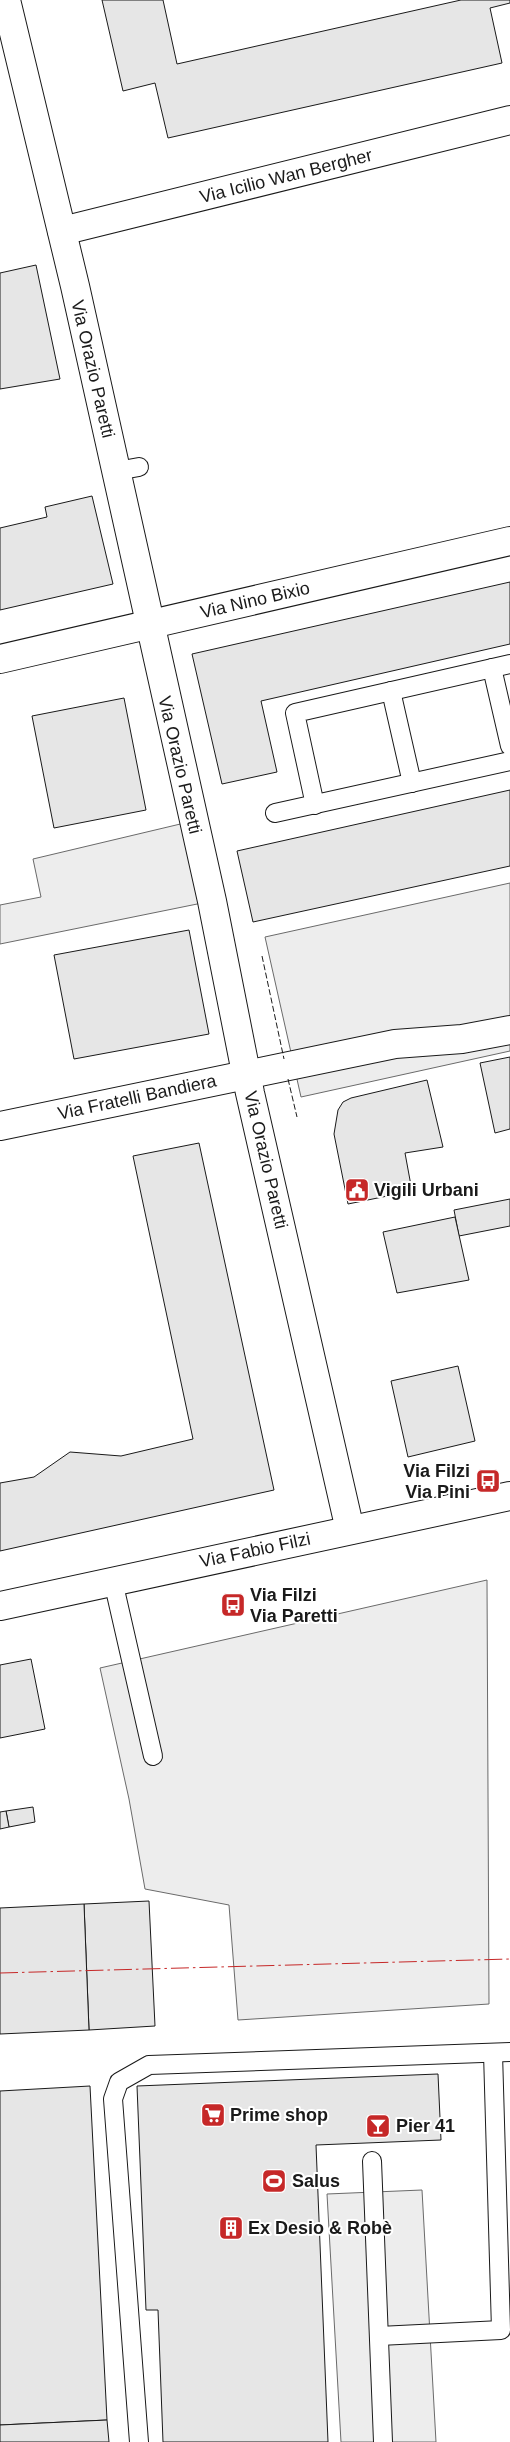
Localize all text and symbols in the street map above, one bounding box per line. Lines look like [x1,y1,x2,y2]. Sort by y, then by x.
street label: Via Icilio Wan Bergher [198,145,374,207]
street label: Via Orazio Paretti [67,298,119,440]
street label: Via Nino Bixio [198,578,312,622]
street label: Via Orazio Paretti [154,694,206,836]
street label: Via Fratelli Bandiera [56,1070,219,1124]
street label: Via Orazio Paretti [240,1089,292,1231]
public building icon: Vigili Urbani [344,1177,370,1203]
place label: Vigili Urbani [374,1180,479,1200]
place label: Via Filzi Via Pini [403,1461,470,1502]
bus stop icon: Via Filzi Via Pini [475,1468,501,1494]
street label: Via Fabio Filzi [198,1529,312,1571]
place label: Via Filzi Via Paretti [250,1585,338,1626]
bus stop icon: Via Filzi Via Paretti [220,1592,246,1618]
supermarket icon: Prime shop [200,2102,226,2128]
place label: Prime shop [230,2105,328,2125]
bar icon: Pier 41 [365,2113,391,2139]
place label: Pier 41 [396,2116,455,2136]
sports icon: Salus [261,2168,287,2194]
place label: Salus [292,2171,340,2191]
building icon: Ex Desio & Robè [218,2215,244,2241]
place label: Ex Desio & Robè [248,2218,392,2238]

